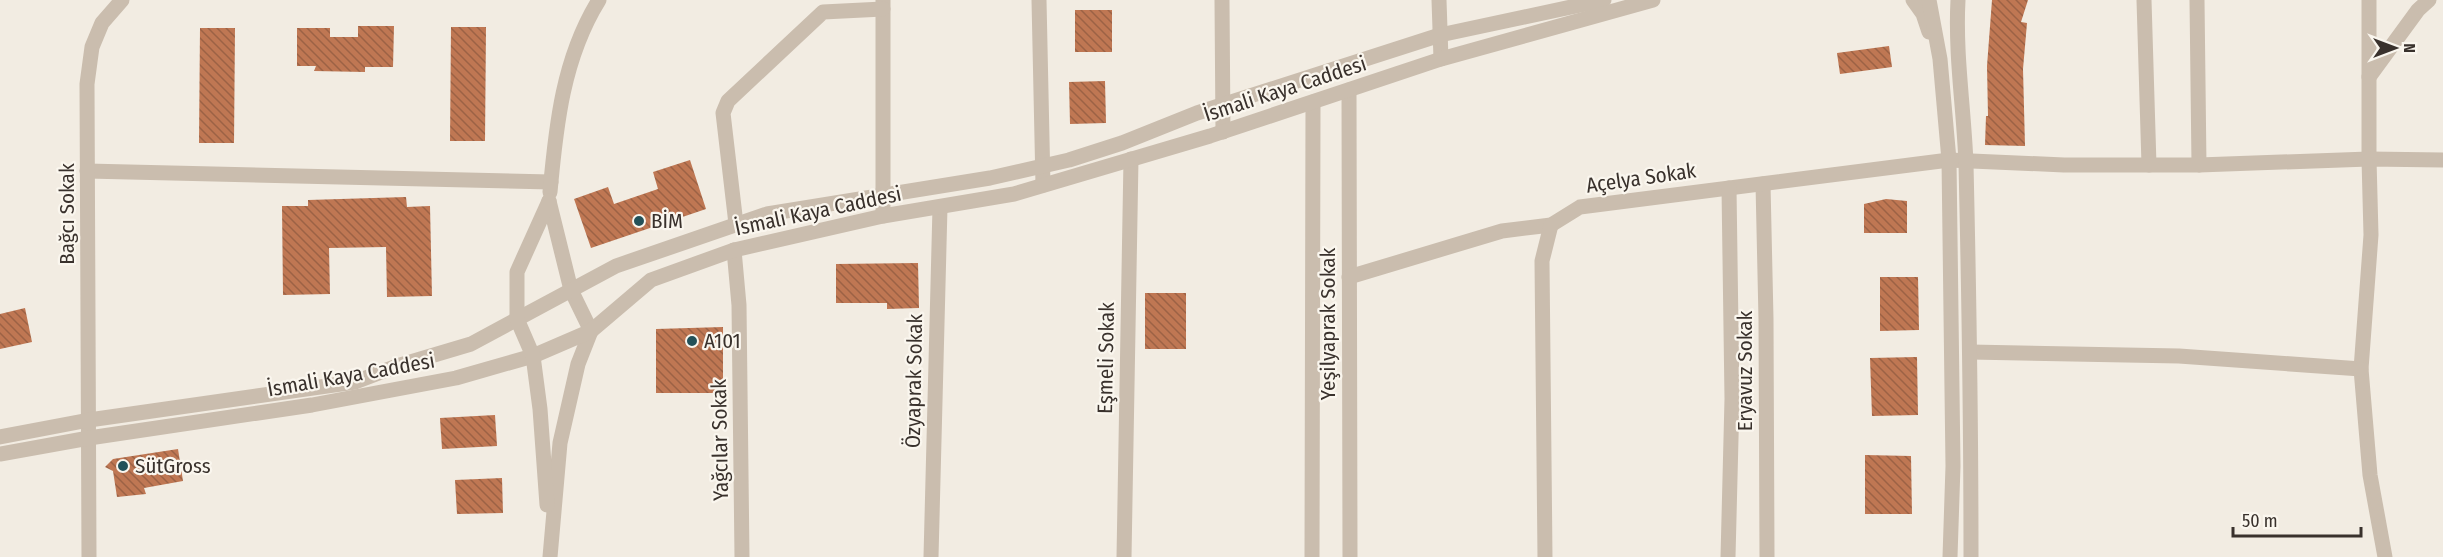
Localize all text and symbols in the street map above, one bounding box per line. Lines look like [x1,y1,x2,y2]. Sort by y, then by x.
north arrow [2365,18,2425,78]
text: N [2400,43,2419,53]
street label: İsmali Kaya Caddesi [1200,50,1370,128]
street label: Açelya Sokak [1584,157,1698,199]
street label: Bağcı Sokak [54,163,80,265]
street label: İsmali Kaya Caddesi [732,181,904,241]
place label: BİM [651,208,683,234]
marker: BİM [632,214,646,228]
street label: Yeşilyaprak Sokak [1315,248,1341,400]
street label: Eşmeli Sokak [1092,302,1120,414]
street label: Eryavuz Sokak [1732,311,1758,431]
street label: Özyaprak Sokak [900,313,928,448]
place label: A101 [704,328,741,354]
marker: A101 [685,334,699,348]
street label: İsmali Kaya Caddesi [265,347,437,403]
street label: Yağcılar Sokak [706,379,734,501]
place label: SütGross [135,453,211,479]
marker: SütGross [116,459,130,473]
scale bar [2233,500,2360,538]
text: 50 m [2242,510,2278,532]

